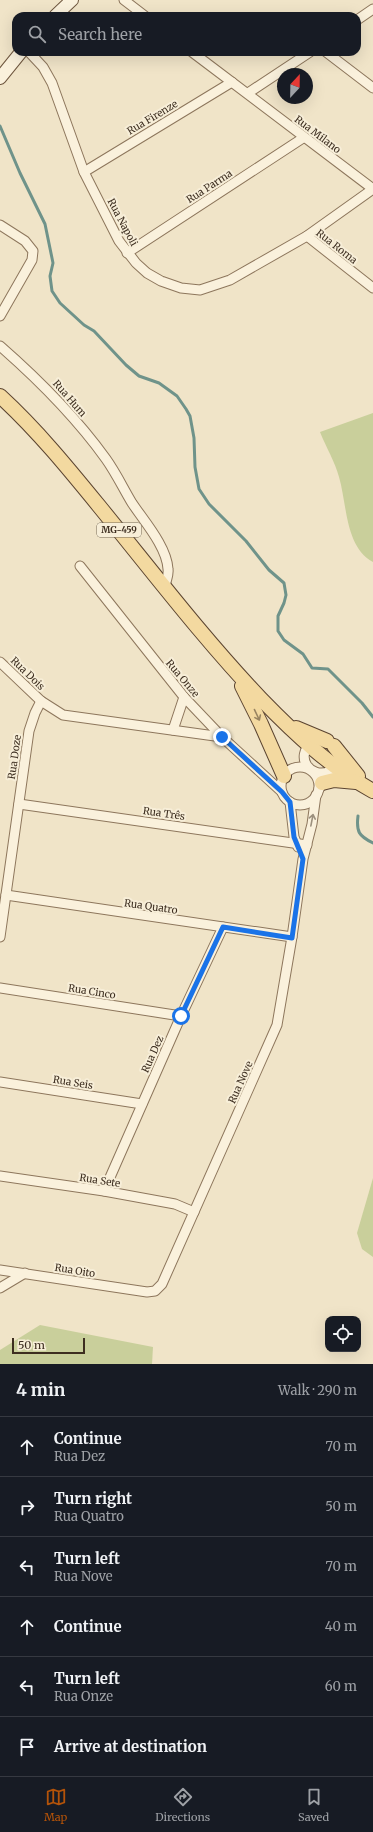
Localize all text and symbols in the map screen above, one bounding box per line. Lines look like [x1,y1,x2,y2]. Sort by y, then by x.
search box [12,12,361,56]
icon: search [26,23,48,45]
text: Search here [58,25,142,44]
north arrow [277,68,313,104]
street label: Rua Firenze [125,97,180,138]
street label: Rua Milano [292,113,344,156]
street label: Rua Parma [184,166,235,206]
street label: Rua Napoli [105,196,141,248]
street label: Rua Roma [313,226,360,267]
street label: Rua Hum [50,377,89,420]
road number: MG-459 [97,523,141,537]
street label: Rua Dois [8,654,48,693]
street label: Rua Onze [163,657,202,700]
one-way arrow [254,709,261,721]
route end [213,728,231,746]
street label: Rua Doze [5,734,24,780]
street label: Rua Três [142,804,186,823]
one-way arrow [309,814,317,827]
street label: Rua Quatro [123,896,179,917]
street label: Rua Cinco [67,981,117,1002]
route start [172,1007,190,1025]
street label: Rua Dez [139,1033,167,1075]
street label: Rua Nove [225,1059,256,1105]
street label: Rua Seis [52,1073,94,1092]
street label: Rua Sete [79,1171,121,1190]
street label: Rua Oito [54,1261,96,1280]
map controls [325,1316,361,1352]
button: locate [325,1316,361,1352]
scale bar [12,1336,85,1355]
text: 50 m [18,1338,45,1352]
text: 4 min [16,1379,65,1401]
text: Walk · 290 m [278,1382,357,1399]
text: Continue [54,1429,122,1448]
icon: ahead [16,1436,38,1458]
text: 70 m [326,1438,357,1455]
text: Rua Dez [54,1448,105,1465]
text: Turn right [54,1489,132,1508]
icon: right [16,1496,38,1518]
text: 50 m [325,1498,357,1515]
text: Rua Quatro [54,1508,124,1525]
text: Turn left [54,1549,120,1568]
icon: left [16,1556,38,1578]
text: 70 m [326,1558,357,1575]
text: Rua Nove [54,1568,113,1585]
icon: ahead [16,1616,38,1638]
text: Continue [54,1617,122,1636]
text: 40 m [325,1618,357,1635]
text: Turn left [54,1669,120,1688]
icon: left [16,1676,38,1698]
text: 60 m [325,1678,357,1695]
text: Rua Onze [54,1688,113,1705]
icon: arrive [16,1736,38,1758]
text: Arrive at destination [54,1737,207,1756]
tab: Map [44,1786,67,1824]
tab: Directions [155,1786,210,1824]
tab: Saved [298,1786,329,1824]

